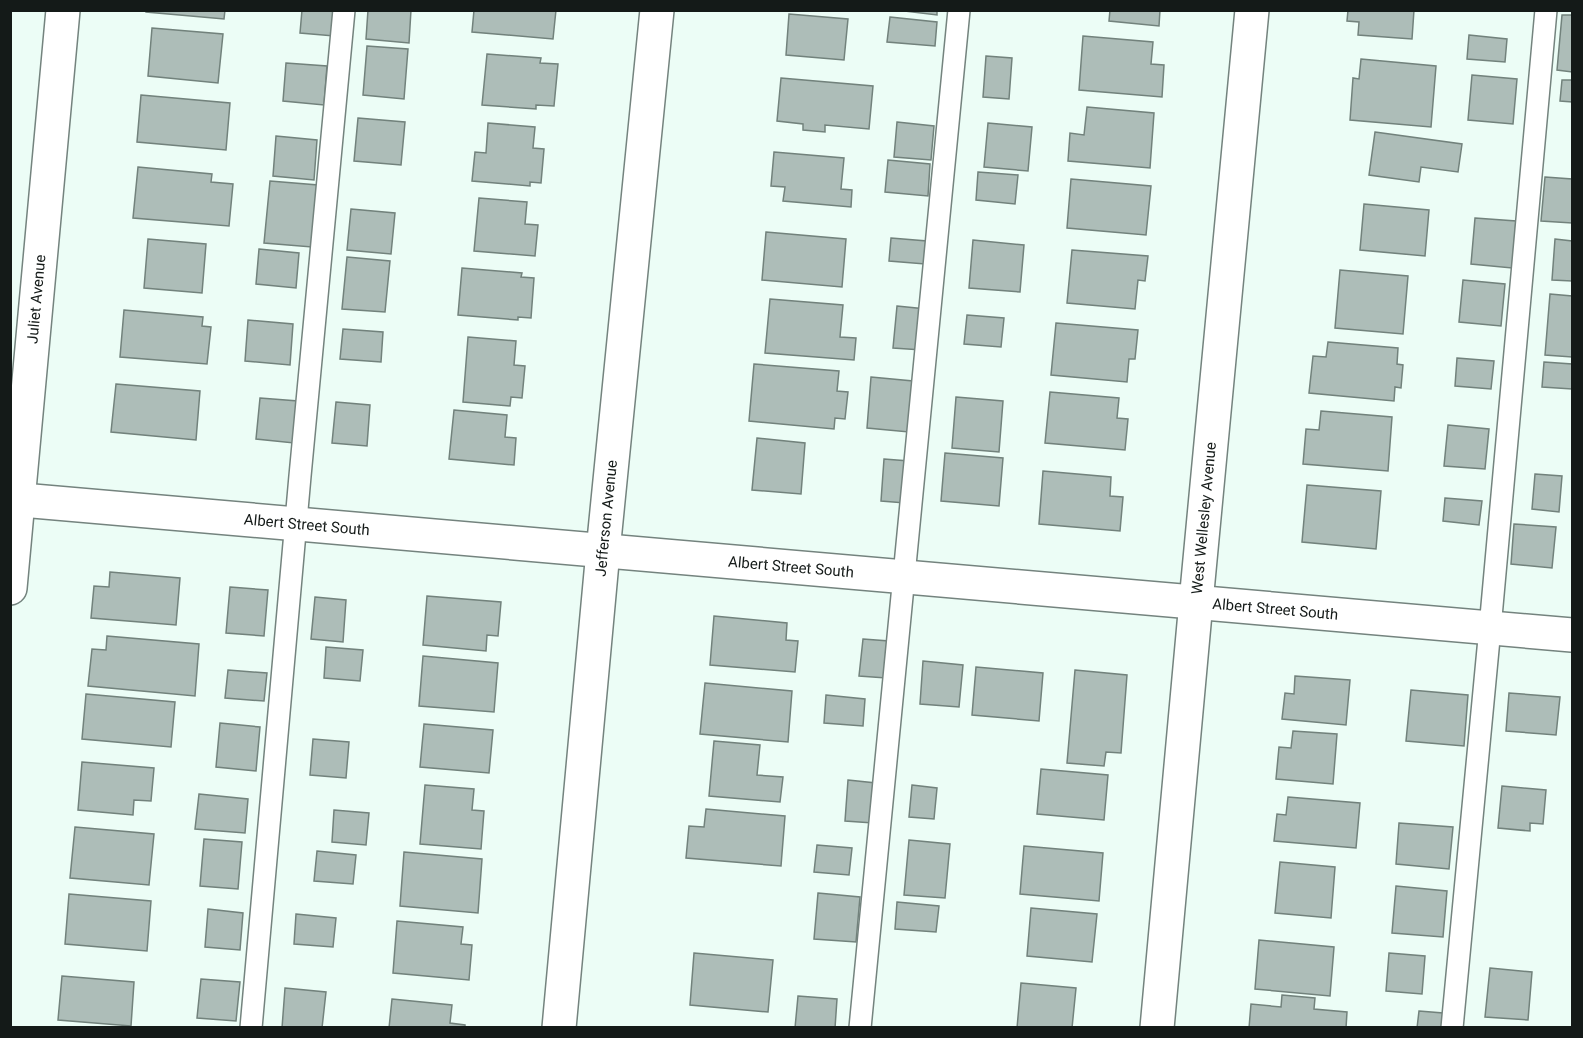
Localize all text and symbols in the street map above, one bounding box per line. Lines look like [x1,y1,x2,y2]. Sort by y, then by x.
street label: Juliet Avenue [23,254,50,345]
street label: West Wellesley Avenue [1188,441,1220,595]
street label: Jefferson Avenue [592,459,621,577]
street label: Albert Street South [243,510,371,539]
street label: Albert Street South [727,553,855,581]
street label: Albert Street South [1212,595,1339,624]

